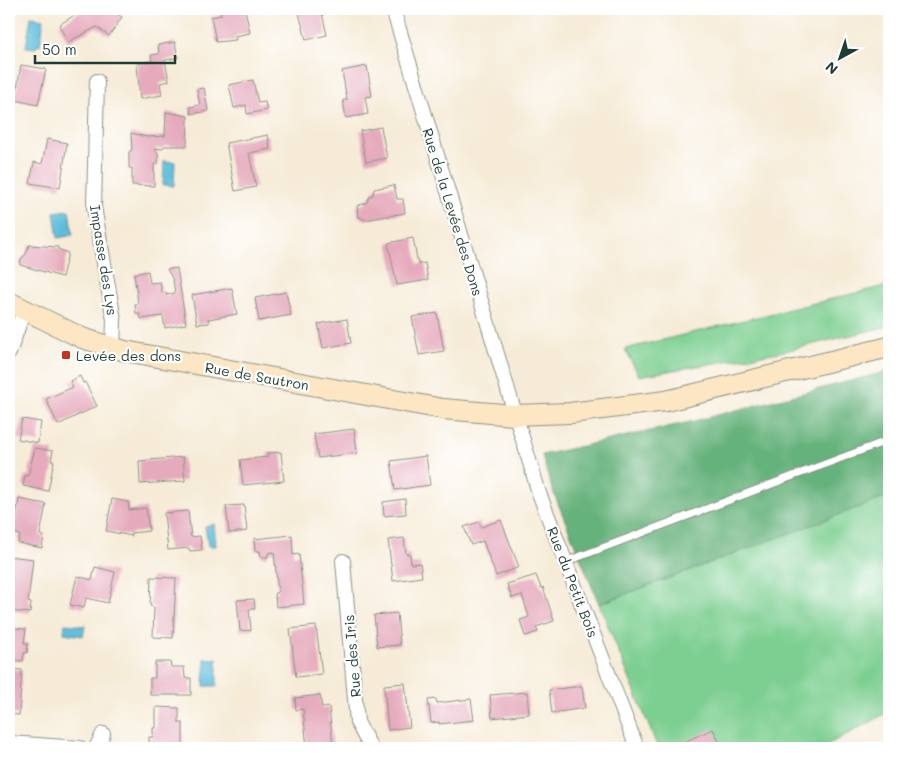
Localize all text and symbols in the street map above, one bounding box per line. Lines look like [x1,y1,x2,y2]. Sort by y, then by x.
scale bar [35,32,175,64]
north arrow [816,32,866,82]
text: 50 m [42,39,77,59]
text: N [821,58,842,79]
street label: Rue de la Levée des Dons [418,126,488,298]
street label: Impasse des Lys [86,203,122,317]
place label: Levée des dons [76,346,181,365]
marker: Levée des dons [60,349,72,361]
street label: Rue de Sautron [203,358,311,394]
street label: Rue du Petit Bois [543,524,603,640]
street label: Rue des Iris [339,614,365,698]

